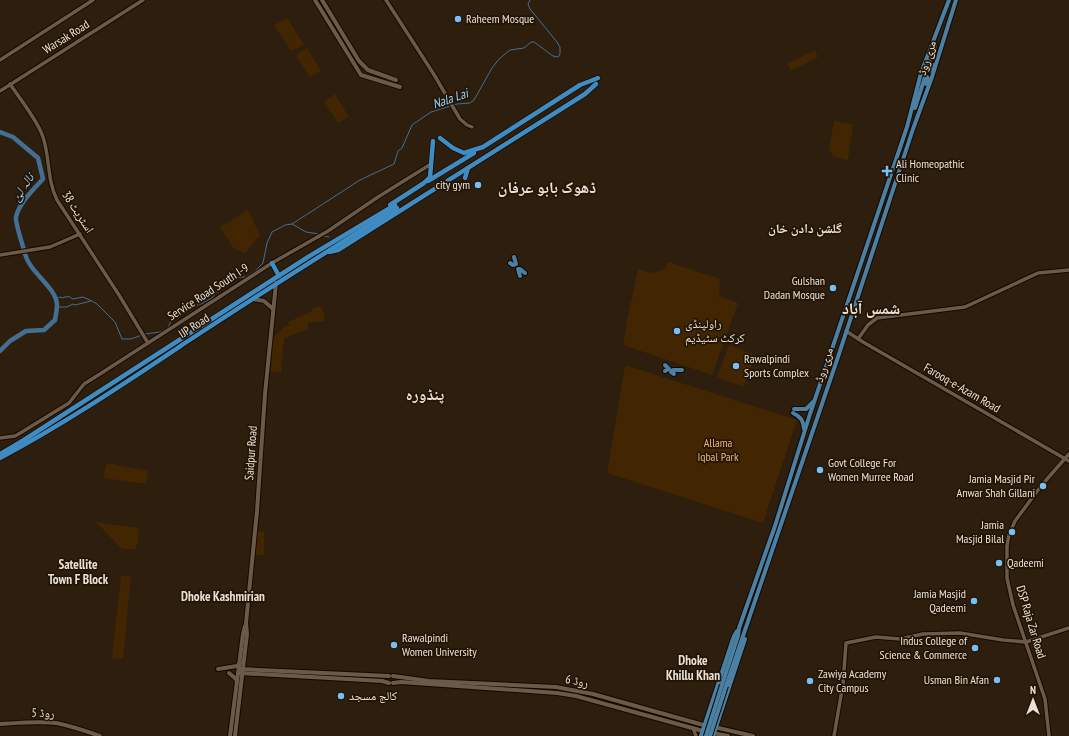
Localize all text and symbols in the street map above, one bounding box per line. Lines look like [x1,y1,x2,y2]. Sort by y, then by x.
place label: Raheem Mosque [466,11,534,26]
marker: Raheem Mosque [453,14,463,24]
street label: Warsak Road [40,16,92,57]
street label: مری روڈ [914,39,939,77]
water label: Nala Lai [430,84,472,112]
place label: Ali Homeopathic Clinic [896,156,965,185]
marker: Ali Homeopathic Clinic [881,165,893,177]
water label: نالہ لئ [7,168,39,205]
place label: city gym [436,177,470,192]
district label: ڈھوک بابو عرفان [498,177,596,197]
marker: city gym [473,180,483,190]
street label: اسٹریٹ 38 [59,188,98,236]
district label: گلشن دادن خان [768,220,842,237]
street label: Service Road South I-9 [164,260,251,323]
place label: Gulshan Dadan Mosque [764,273,825,302]
marker: Gulshan Dadan Mosque [828,283,838,293]
district label: شمس آباد [842,298,900,318]
street label: IJP Road [175,310,212,341]
place label: راولپنڈی کرکٹ سٹیڈیم [685,316,745,346]
marker: راولپنڈی کرکٹ سٹیڈیم [672,326,682,336]
street label: مری روڈ [811,346,836,384]
place label: Rawalpindi Sports Complex [744,351,809,380]
street label: Farooq-e-Azam Road [921,360,1003,416]
marker: Rawalpindi Sports Complex [731,361,741,371]
district label: پنڈورہ [406,384,444,404]
street label: Saidpur Road [241,425,260,481]
park label: Allama Iqbal Park [697,435,739,464]
place label: Govt College For Women Murree Road [828,455,914,484]
marker: Govt College For Women Murree Road [815,465,825,475]
place label: Jamia Masjid Pir Anwar Shah Gillani [957,471,1036,500]
marker: Jamia Masjid Pir Anwar Shah Gillani [1038,481,1048,491]
place label: Jamia Masjid Bilal [956,517,1004,546]
marker: Jamia Masjid Bilal [1007,527,1017,537]
place label: Qadeemi [1007,555,1044,570]
district label: Satellite Town F Block [48,556,109,588]
marker: Qadeemi [994,558,1004,568]
street label: DSP Raja Zar Road [1013,584,1050,660]
place label: Jamia Masjid Qadeemi [913,586,966,615]
district label: Dhoke Kashmirian [181,588,265,605]
marker: Jamia Masjid Qadeemi [969,596,979,606]
place label: Rawalpindi Women University [402,630,477,659]
place label: Indus College of Science & Commerce [880,633,968,662]
marker: Rawalpindi Women University [389,640,399,650]
marker: Indus College of Science & Commerce [970,643,980,653]
district label: Dhoke Khillu Khan [666,652,720,684]
place label: Zawiya Academy City Campus [818,666,887,695]
street label: روڈ 6 [564,671,590,690]
place label: Usman Bin Afan [924,672,989,687]
marker: Usman Bin Afan [992,675,1002,685]
marker: Zawiya Academy City Campus [805,676,815,686]
north arrow [1013,680,1053,720]
text: N [1030,683,1036,697]
place label: کالج مسجد [349,688,397,703]
marker: کالج مسجد [336,691,346,701]
street label: روڈ 5 [31,704,55,721]

